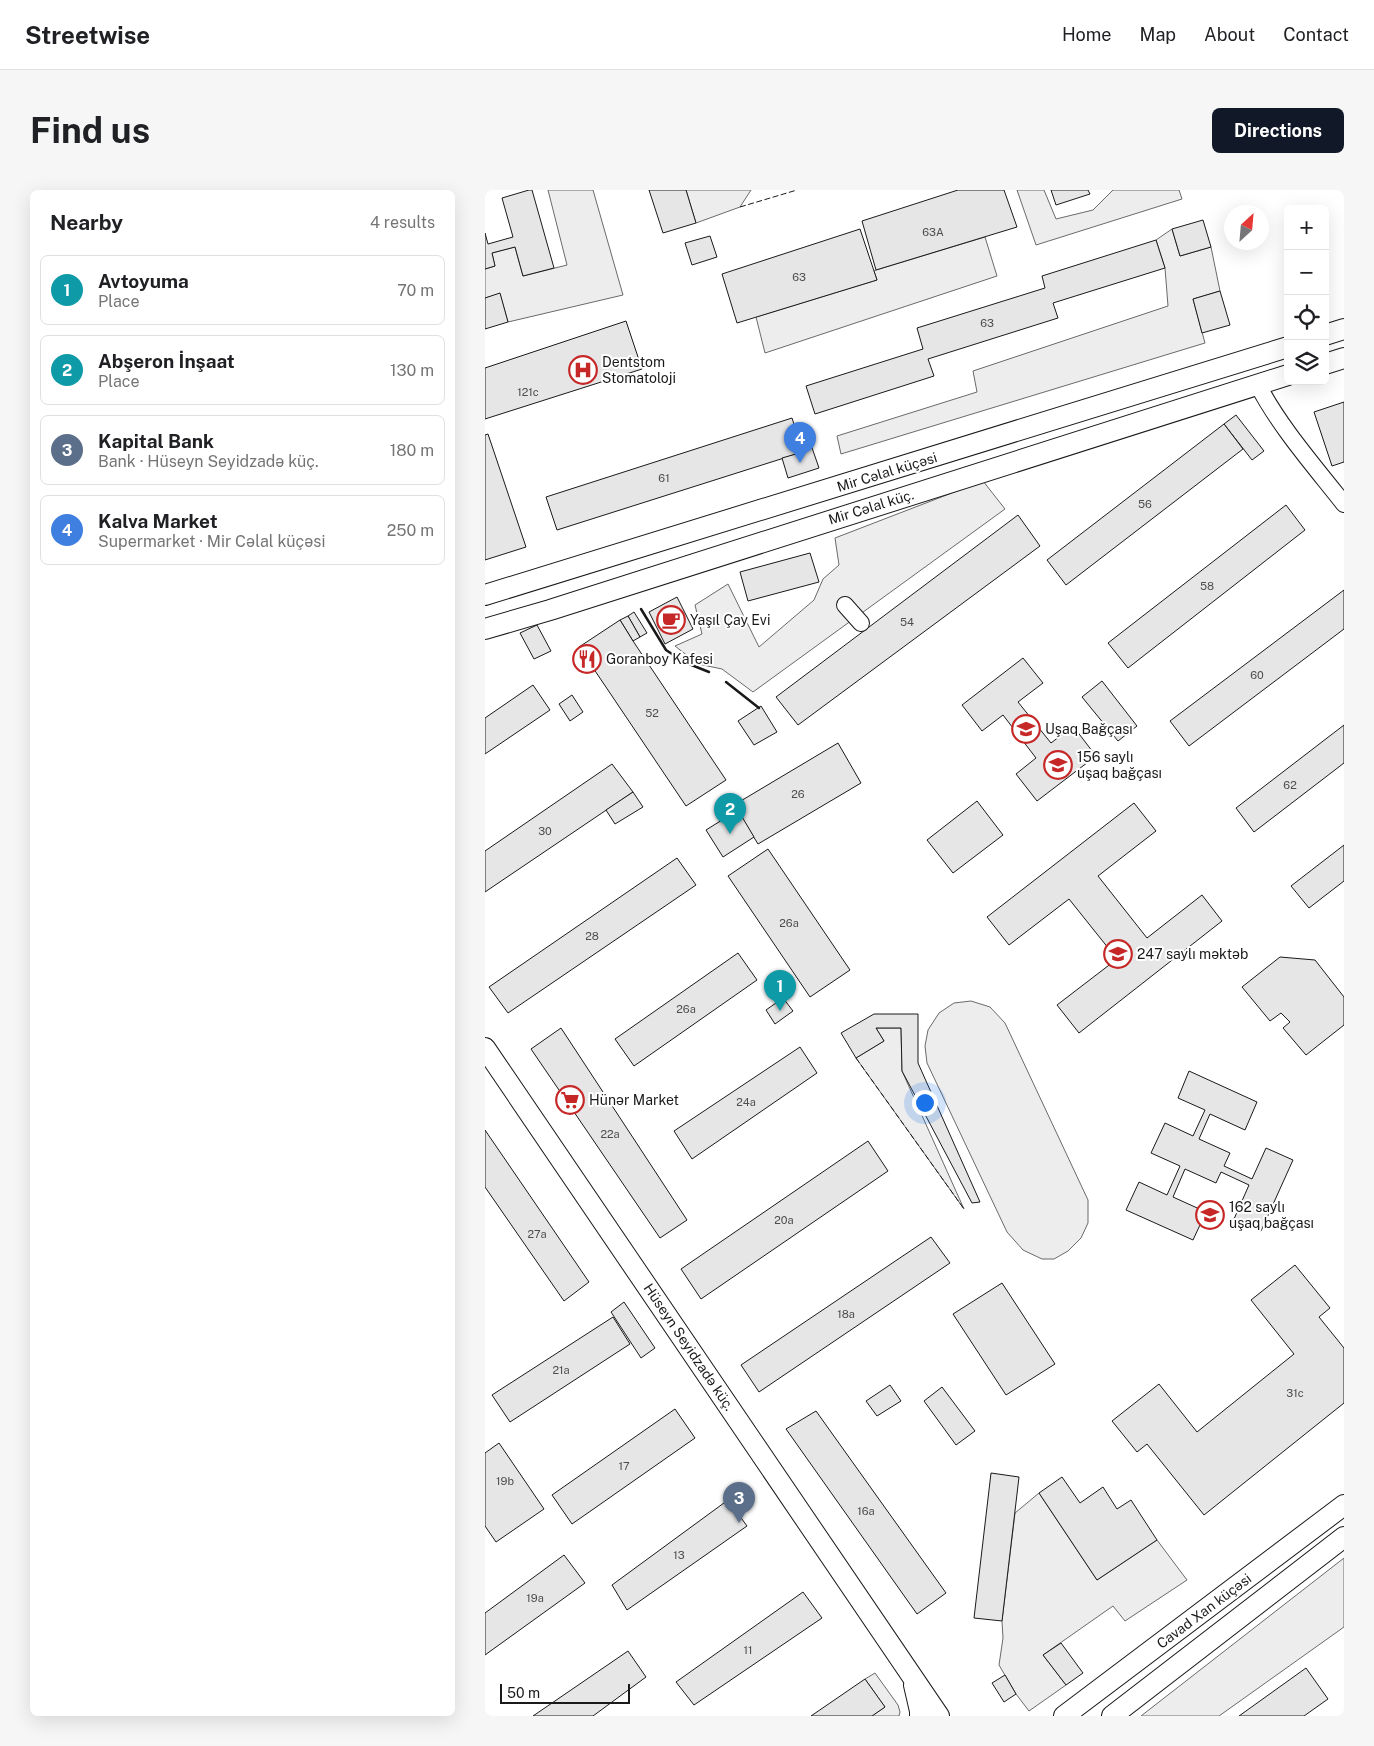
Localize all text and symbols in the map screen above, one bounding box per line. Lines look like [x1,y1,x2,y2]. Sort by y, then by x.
text: Streetwise [25,21,150,49]
text: Home [1062,24,1112,45]
text: Map [1140,24,1176,45]
text: About [1204,24,1255,45]
text: Contact [1283,24,1349,45]
button: Directions [1212,108,1344,153]
text: Find us [30,110,150,151]
north arrow [1224,205,1269,250]
map controls [1284,205,1329,385]
button: + [1284,205,1329,250]
text: Nearby [50,210,123,235]
text: 4 results [370,213,435,232]
house number: 63A [922,226,944,238]
button: − [1284,250,1329,295]
text: Avtoyuma [98,270,189,292]
house number: 63 [792,271,806,283]
text: 1 [64,281,70,300]
text: 70 m [397,281,434,300]
text: Place [98,292,140,311]
button: locate [1284,295,1329,340]
house number: 63 [980,317,994,329]
button: layers [1284,340,1329,385]
text: Abşeron İnşaat [98,350,235,372]
place label: Dentstom Stomatoloji [602,354,676,386]
hospital icon: Dentstom Stomatoloji [568,355,598,385]
text: 2 [62,361,72,380]
text: 130 m [390,361,434,380]
text: Place [98,372,140,391]
house number: 121c [517,386,539,398]
pin: 4 [784,422,816,463]
text: Kapital Bank [98,430,214,452]
text: 3 [62,441,72,460]
text: 180 m [390,441,434,460]
street label: Mir Cəlal küçəsi [835,449,939,495]
text: Bank · Hüseyn Seyidzadə küç. [98,452,319,471]
house number: 61 [658,472,670,484]
street label: Mir Cəlal küç. [826,486,916,528]
house number: 56 [1138,498,1152,510]
text: Kalva Market [98,510,218,532]
text: 4 [62,521,72,540]
text: 250 m [387,521,434,540]
text: Supermarket · Mir Cəlal küçəsi [98,532,325,551]
house number: 58 [1200,580,1214,592]
cafe icon: Yaşıl Çay Evi [656,605,686,635]
place label: Yaşıl Çay Evi [690,612,770,628]
house number: 54 [900,616,914,628]
restaurant icon: Goranboy Kafesi [572,644,602,674]
place label: Goranboy Kafesi [606,651,713,667]
house number: 60 [1250,669,1264,681]
house number: 52 [645,707,659,719]
school or university icon: Uşaq Bağçası [1011,714,1041,744]
place label: Uşaq Bağçası [1045,721,1133,737]
place label: 156 saylı uşaq bağçası [1077,749,1162,781]
school or university icon: 156 saylı uşaq bağçası [1043,750,1073,780]
house number: 62 [1283,779,1297,791]
house number: 26 [791,788,805,800]
pin: 2 [714,793,746,834]
house number: 30 [538,825,552,837]
house number: 26a [779,917,799,929]
house number: 28 [585,930,599,942]
school or university icon: 247 saylı məktəb [1103,939,1133,969]
place label: 247 saylı məktəb [1137,946,1248,962]
pin: 1 [764,970,796,1011]
house number: 26a [676,1003,696,1015]
supermarket icon: Hünər Market [555,1085,585,1115]
your location [912,1090,938,1116]
place label: Hünər Market [589,1092,679,1108]
house number: 24a [736,1096,756,1108]
house number: 22a [600,1128,620,1140]
place label: 162 saylı uşaq bağçası [1229,1199,1314,1231]
school or university icon: 162 saylı uşaq bağçası [1195,1200,1225,1230]
house number: 20a [774,1214,794,1226]
house number: 27a [527,1228,547,1240]
street label: Hüseyn Seyidzadə küç. [640,1280,738,1414]
house number: 18a [837,1308,855,1320]
house number: 21a [552,1364,570,1376]
house number: 31c [1286,1387,1304,1399]
house number: 17 [618,1460,630,1472]
house number: 19b [496,1475,514,1487]
pin: 3 [723,1482,755,1523]
house number: 16a [857,1505,875,1517]
house number: 13 [673,1549,685,1561]
street label: Cavad Xan küçəsi [1154,1570,1254,1652]
house number: 19a [526,1592,544,1604]
house number: 11 [744,1644,752,1656]
scale bar [500,1681,630,1704]
text: 50 m [507,1685,540,1701]

